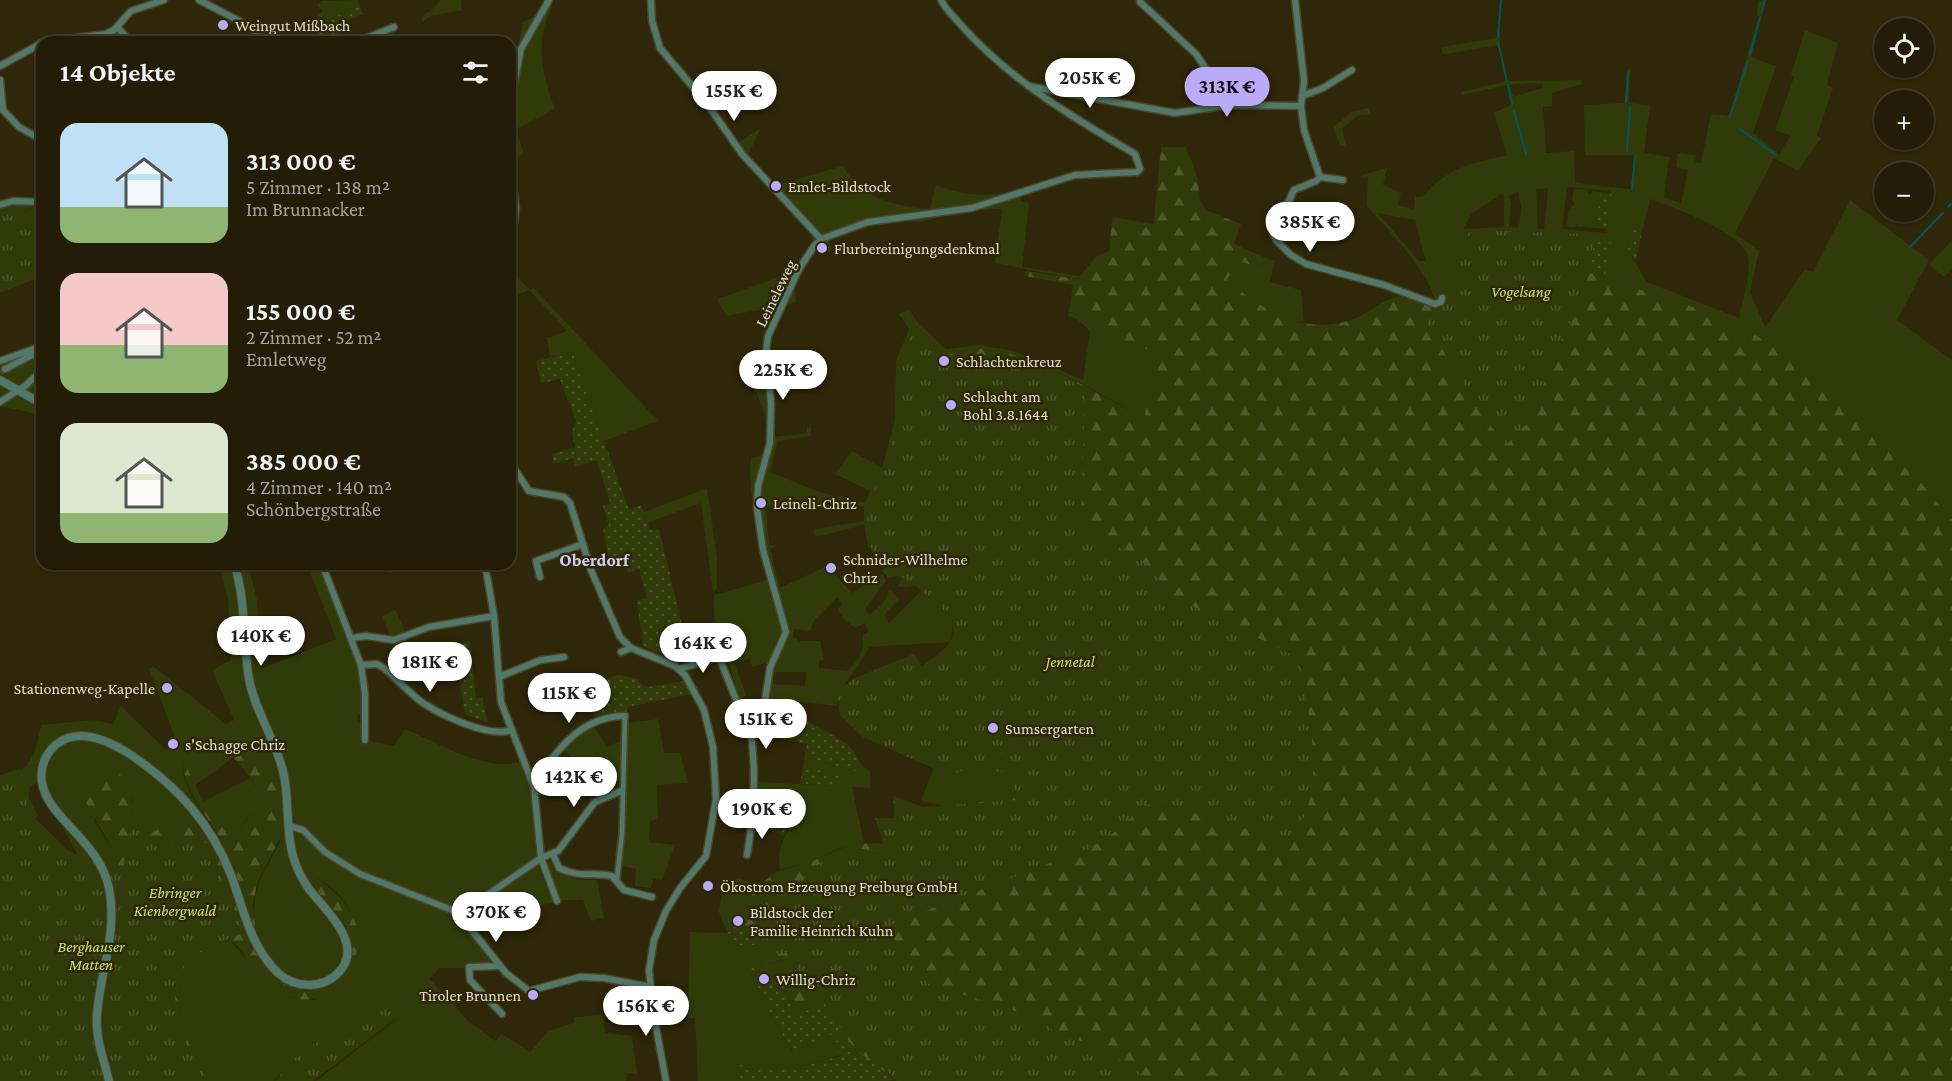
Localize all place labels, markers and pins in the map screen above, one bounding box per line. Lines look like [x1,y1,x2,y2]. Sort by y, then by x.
place label: Weingut Mißbach [235,17,351,35]
marker: Weingut Mißbach [216,18,230,32]
pin: 205K € [1041,58,1139,109]
pin: 313K € [1178,67,1276,118]
pin: 155K € [685,71,783,122]
place label: Emlet-Bildstock [788,178,891,195]
marker: Emlet-Bildstock [769,179,783,193]
pin: 385K € [1261,202,1359,253]
place label: Flurbereinigungsdenkmal [834,240,1000,258]
marker: Flurbereinigungsdenkmal [815,241,829,255]
pin: 225K € [734,350,832,401]
place label: Schlachtenkreuz [956,353,1062,370]
marker: Schlachtenkreuz [937,354,951,368]
place label: Schlacht am Bohl 3.8.1644 [963,388,1048,423]
marker: Schlacht am Bohl 3.8.1644 [944,398,958,412]
place label: Leineli-Chriz [773,495,857,512]
marker: Leineli-Chriz [754,496,768,510]
place label: Schnider-Wilhelme Chriz [843,551,968,586]
marker: Schnider-Wilhelme Chriz [824,561,838,575]
pin: 140K € [212,616,310,667]
pin: 164K € [654,623,752,674]
pin: 181K € [381,642,479,693]
pin: 115K € [520,673,618,724]
place label: Stationenweg-Kapelle [14,680,155,698]
marker: Stationenweg-Kapelle [160,681,174,695]
pin: 151K € [717,699,815,750]
place label: Sumsergarten [1005,720,1095,738]
marker: Sumsergarten [986,721,1000,735]
place label: s'Schagge Chriz [185,736,285,754]
marker: s'Schagge Chriz [166,737,180,751]
pin: 142K € [525,757,623,808]
pin: 190K € [713,789,811,840]
place label: Ökostrom Erzeugung Freiburg GmbH [720,878,958,896]
marker: Ökostrom Erzeugung Freiburg GmbH [701,879,715,893]
pin: 370K € [447,892,545,943]
place label: Bildstock der Familie Heinrich Kuhn [750,904,894,939]
marker: Bildstock der Familie Heinrich Kuhn [731,914,745,928]
place label: Willig-Chriz [776,971,856,989]
marker: Willig-Chriz [757,972,771,986]
pin: 156K € [597,986,695,1037]
place label: Tiroler Brunnen [419,987,521,1004]
marker: Tiroler Brunnen [526,988,540,1002]

